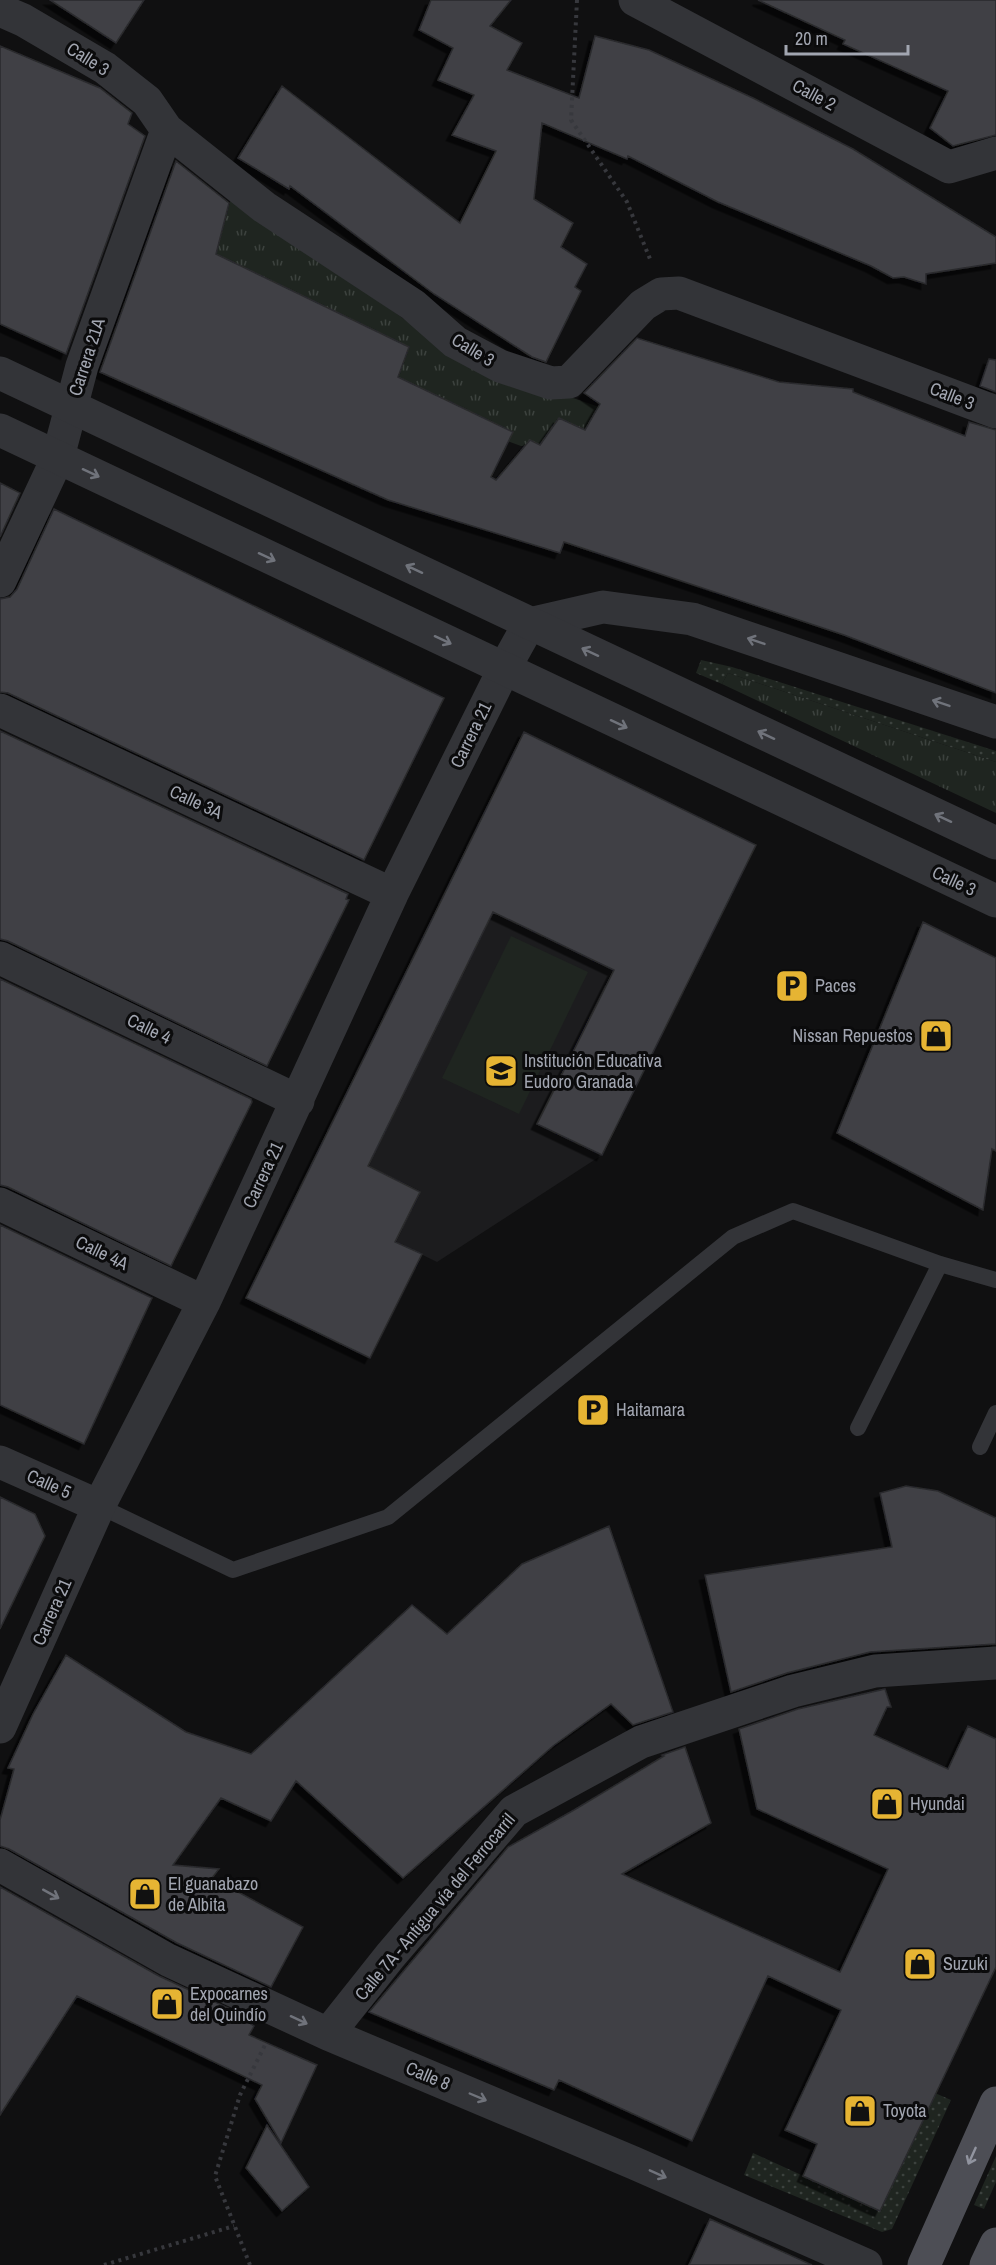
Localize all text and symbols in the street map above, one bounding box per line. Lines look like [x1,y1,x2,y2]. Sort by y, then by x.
scale bar [786,18,908,56]
text: 20 m [795,26,828,51]
street label: Calle 3 [62,36,114,81]
street label: Calle 2 [788,73,840,116]
street label: Carrera 21A [62,315,111,399]
street label: Calle 3 [447,327,499,372]
street label: Calle 3 [926,376,978,415]
one-way arrow [81,468,99,479]
one-way arrow [257,551,275,563]
one-way arrow [405,562,423,574]
one-way arrow [747,634,766,645]
one-way arrow [434,635,452,647]
one-way arrow [581,646,599,658]
street label: Carrera 21 [444,697,498,772]
one-way arrow [932,697,951,708]
one-way arrow [610,718,628,730]
one-way arrow [758,729,776,740]
street label: Calle 3A [166,778,227,825]
one-way arrow [935,811,953,823]
street label: Calle 3 [928,860,980,902]
parking icon: Paces [774,968,810,1004]
place label: Paces [815,973,856,998]
street label: Calle 4 [123,1007,175,1050]
shop icon: Nissan Repuestos [918,1018,954,1054]
place label: Nissan Repuestos [792,1023,913,1048]
place label: Institución Educativa Eudoro Granada [524,1048,662,1094]
school or university icon: Institución Educativa Eudoro Granada [483,1053,519,1089]
street label: Carrera 21 [236,1137,289,1212]
street label: Calle 4A [72,1229,133,1276]
parking icon: Haitamara [575,1392,611,1428]
place label: Haitamara [616,1397,685,1422]
street label: Calle 5 [23,1463,75,1504]
street label: Carrera 21 [26,1574,78,1649]
shop icon: Hyundai [869,1786,905,1822]
place label: Hyundai [910,1791,965,1816]
street label: Calle 7A - Antigua vía del Ferrocarril [349,1808,520,2006]
place label: El guanabazo de Albita [168,1871,258,1917]
shop icon: El guanabazo de Albita [127,1876,163,1912]
one-way arrow [42,1888,59,1900]
shop icon: Suzuki [902,1946,938,1982]
place label: Suzuki [943,1951,988,1976]
place label: Expocarnes del Quindío [190,1981,268,2027]
shop icon: Expocarnes del Quindío [149,1986,185,2022]
one-way arrow [290,2015,308,2027]
street label: Calle 8 [402,2055,454,2096]
one-way arrow [469,2092,487,2103]
shop icon: Toyota [842,2093,878,2129]
place label: Toyota [883,2098,927,2123]
one-way arrow [966,2146,977,2165]
one-way arrow [648,2168,666,2180]

